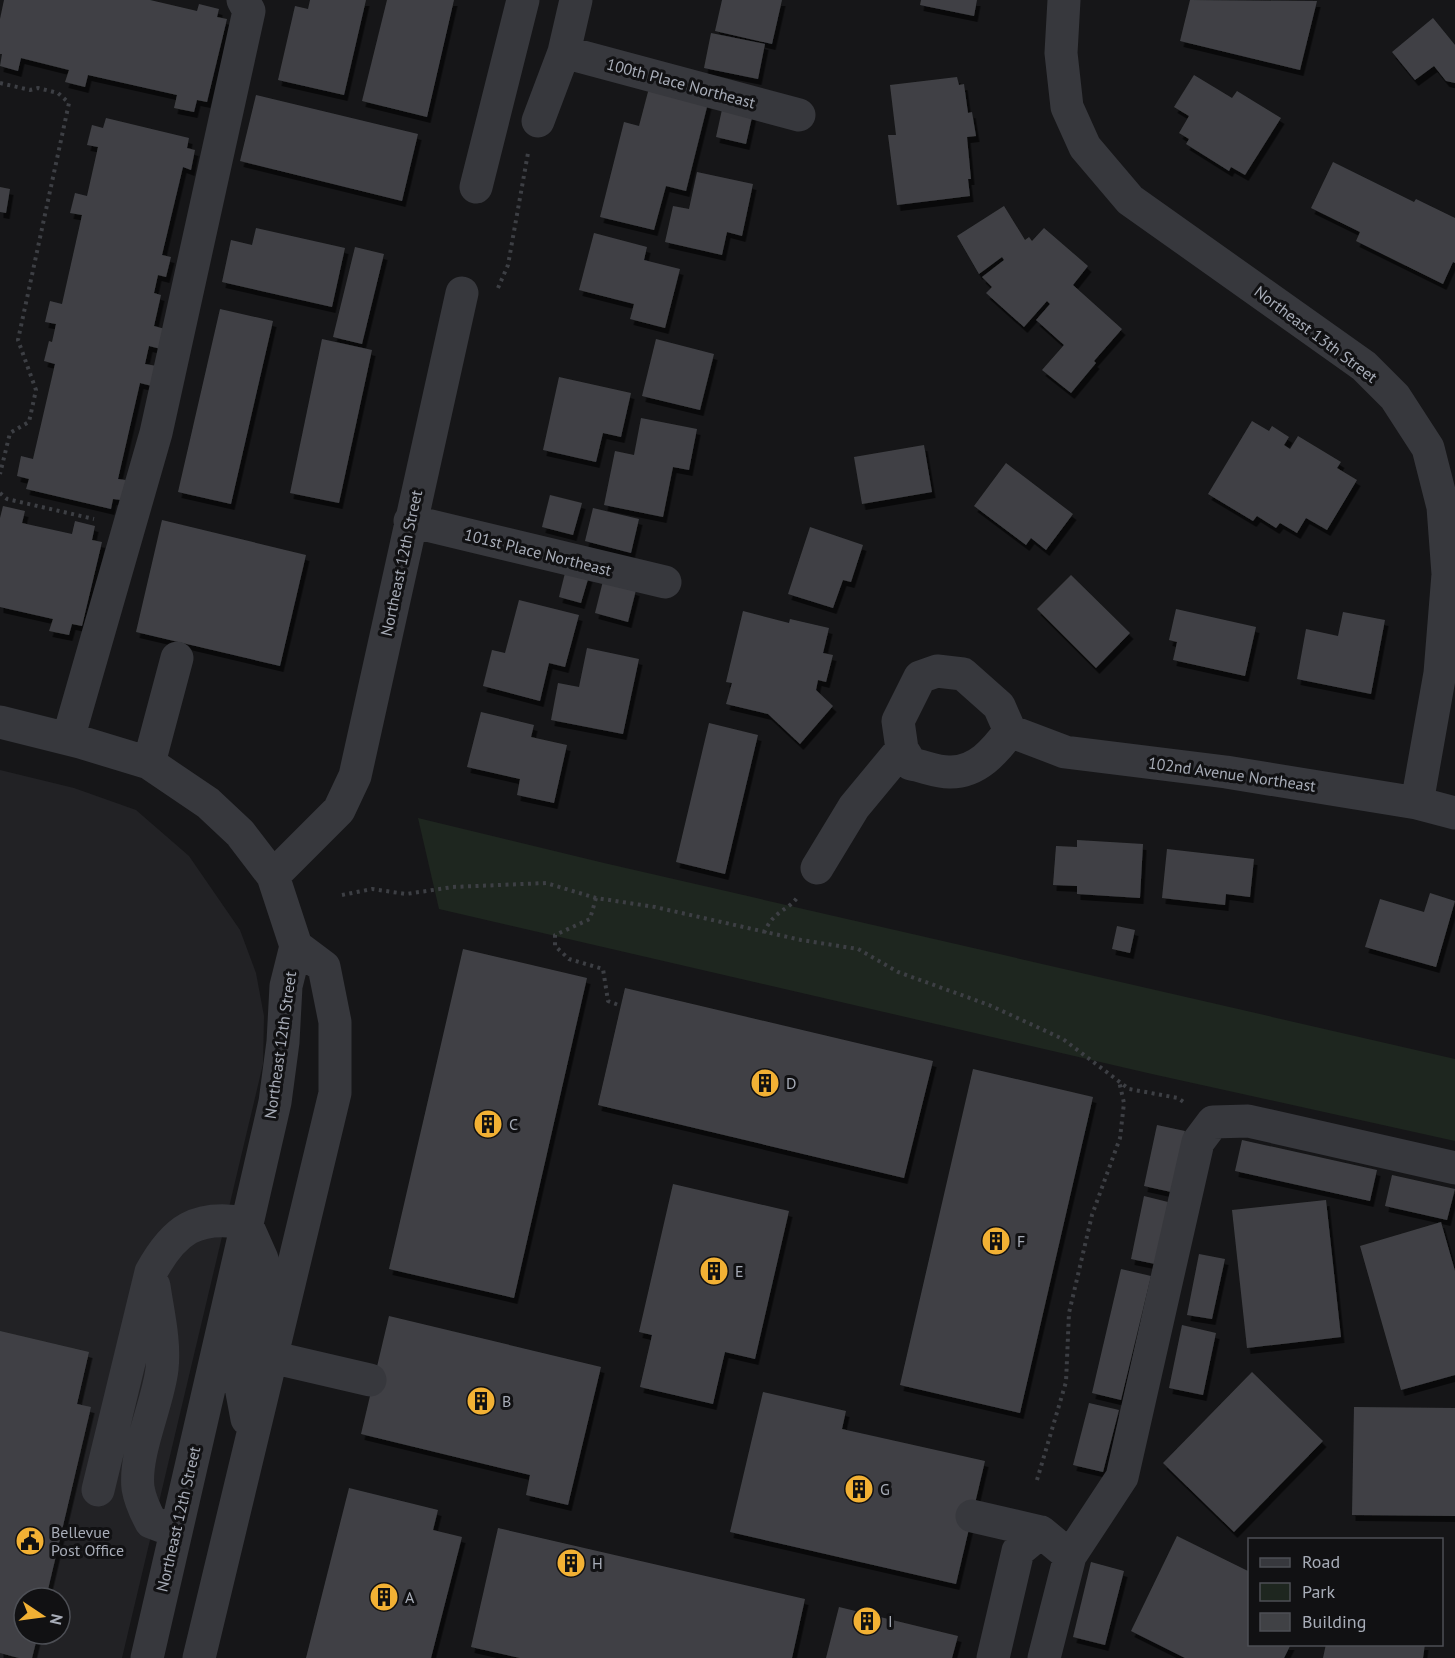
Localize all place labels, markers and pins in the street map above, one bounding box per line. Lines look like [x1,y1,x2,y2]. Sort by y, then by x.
building icon: D [749,1067,781,1099]
place label: D [786,1073,796,1093]
building icon: C [472,1108,504,1140]
place label: C [509,1114,518,1134]
building icon: F [980,1225,1012,1257]
place label: F [1017,1231,1025,1251]
building icon: E [698,1255,730,1287]
place label: E [735,1261,744,1281]
building icon: B [465,1385,497,1417]
place label: B [502,1391,511,1411]
building icon: G [843,1473,875,1505]
place label: G [880,1479,890,1499]
place label: Bellevue Post Office [51,1522,124,1560]
public building icon: Bellevue Post Office [14,1525,46,1557]
building icon: H [555,1547,587,1579]
place label: H [592,1553,603,1573]
building icon: A [368,1581,400,1613]
place label: A [405,1587,415,1607]
building icon: I [851,1605,883,1637]
place label: I [888,1611,893,1631]

